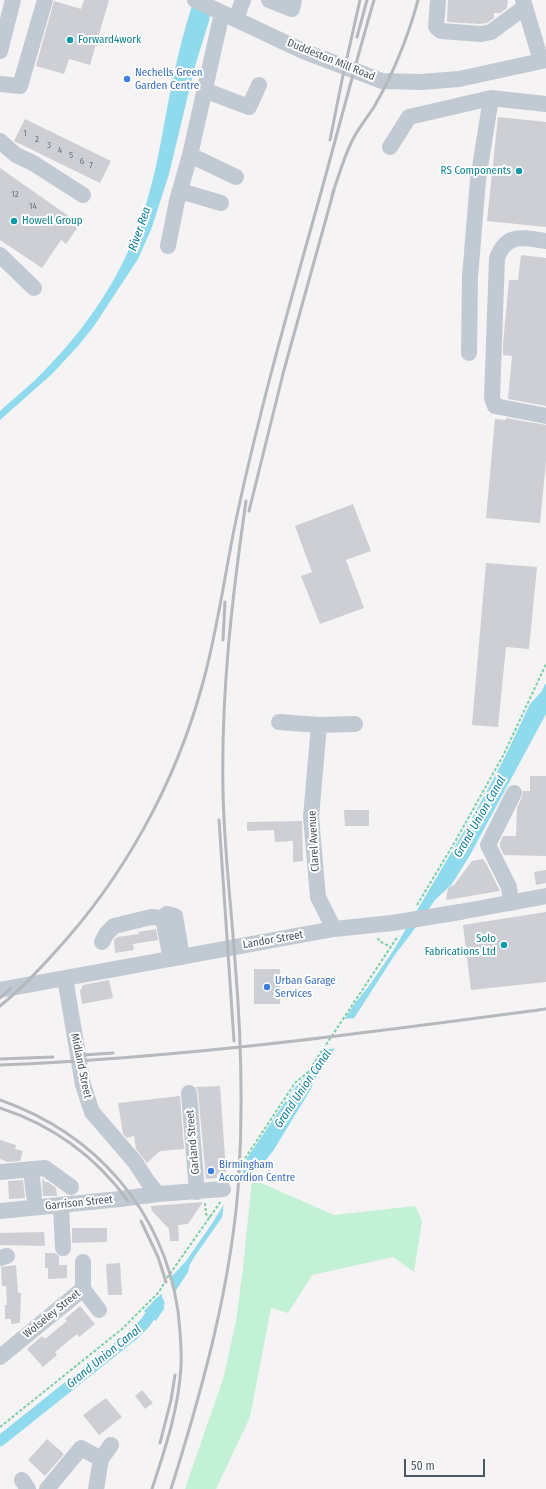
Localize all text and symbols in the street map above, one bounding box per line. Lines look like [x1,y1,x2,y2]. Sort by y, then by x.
place label: Forward4work [78,33,141,47]
marker: Forward4work [65,35,75,45]
street label: Duddeston Mill Road [285,36,377,84]
place label: Nechells Green Garden Centre [135,66,203,92]
marker: Nechells Green Garden Centre [122,74,132,84]
house number: 1 [23,128,27,138]
house number: 2 [35,134,39,144]
house number: 3 [47,140,51,150]
house number: 4 [58,145,62,155]
house number: 5 [69,150,73,160]
house number: 6 [80,156,84,166]
house number: 7 [89,160,93,170]
place label: RS Components [440,164,511,178]
marker: RS Components [514,166,524,176]
house number: 12 [11,189,19,199]
house number: 14 [29,201,37,211]
water label: River Rea [126,205,154,253]
place label: Howell Group [22,214,83,228]
marker: Howell Group [9,216,19,226]
water label: Grand Union Canal [451,774,509,860]
street label: Clarel Avenue [306,810,322,872]
street label: Landor Street [242,928,304,952]
place label: Solo Fabrications Ltd [425,932,496,958]
marker: Solo Fabrications Ltd [499,940,509,950]
place label: Urban Garage Services [275,974,336,1000]
marker: Urban Garage Services [262,982,272,992]
street label: Midland Street [68,1032,94,1100]
water label: Grand Union Canal [271,1047,335,1131]
street label: Garland Street [184,1109,202,1175]
place label: Birmingham Accordion Centre [219,1158,295,1184]
marker: Birmingham Accordion Centre [206,1166,216,1176]
street label: Garrison Street [44,1193,114,1213]
street label: Wolseley Street [21,1287,83,1341]
water label: Grand Union Canal [64,1323,144,1391]
scale bar [406,1451,487,1477]
text: 50 m [411,1459,435,1473]

